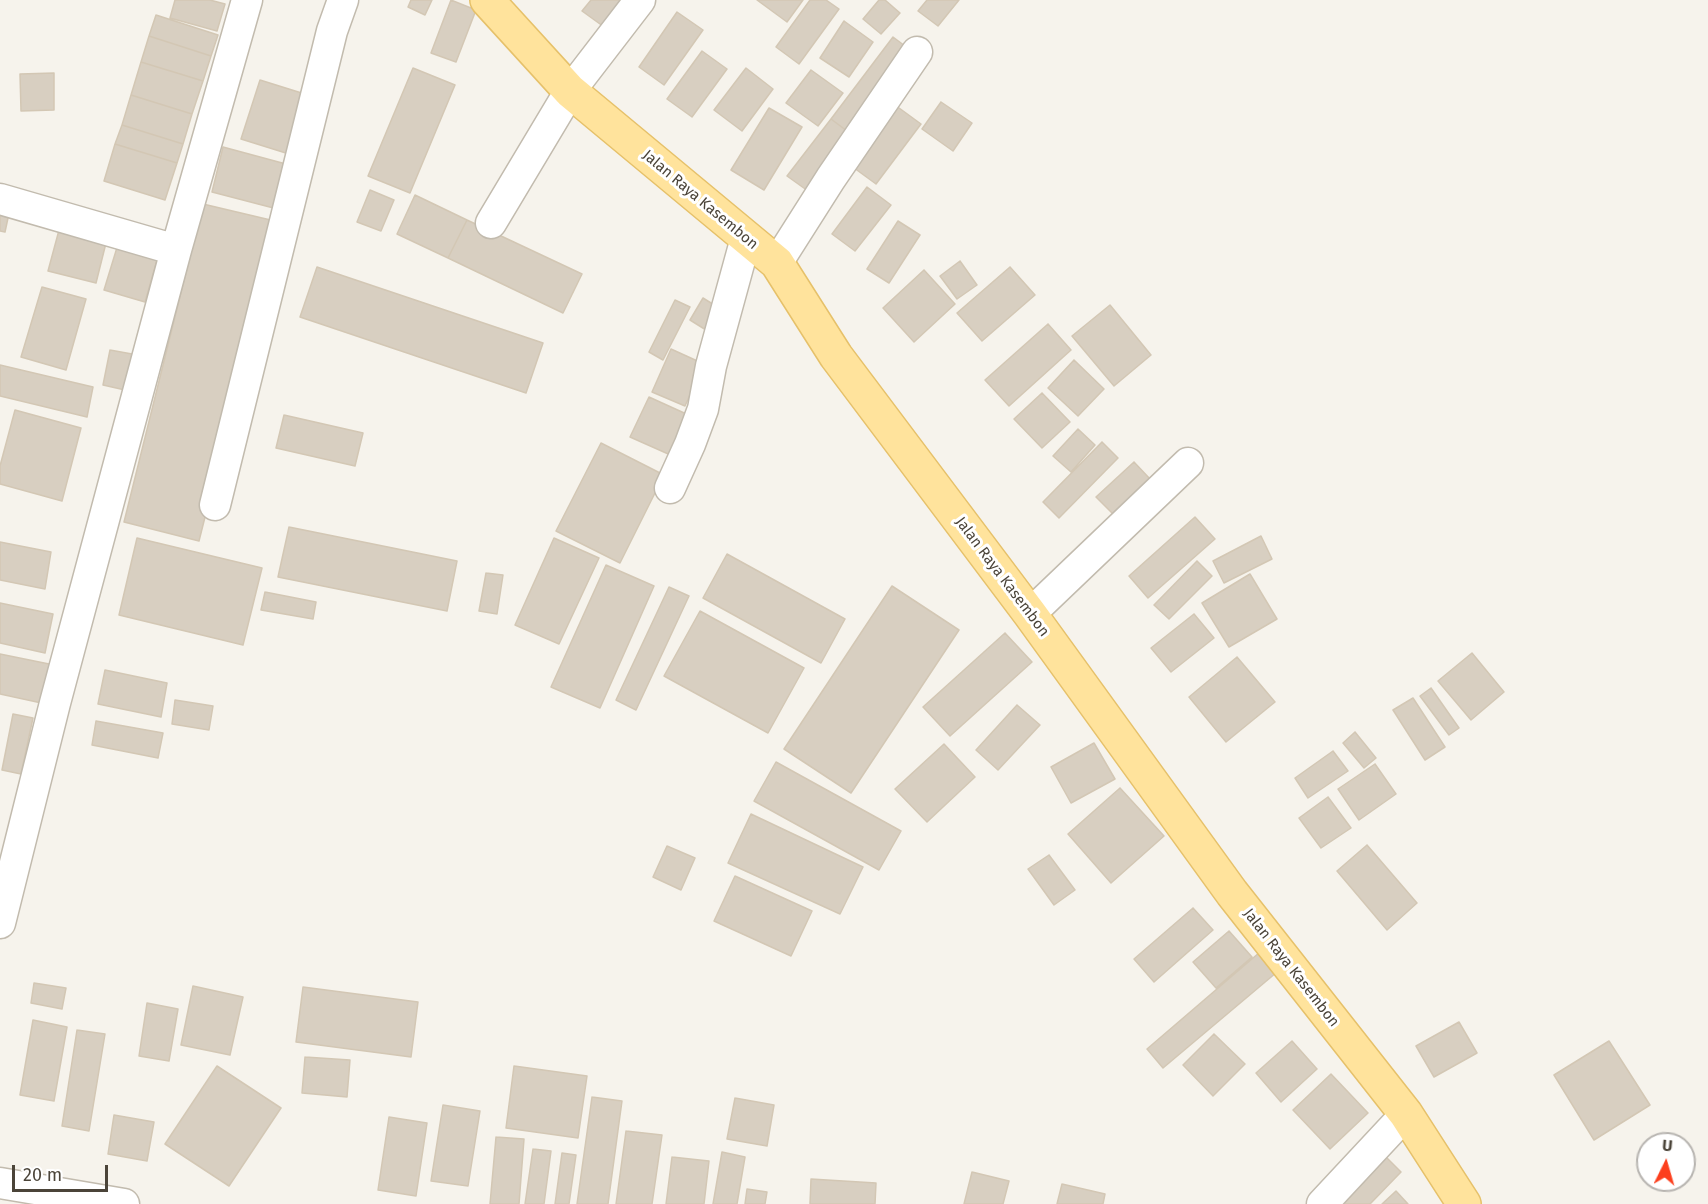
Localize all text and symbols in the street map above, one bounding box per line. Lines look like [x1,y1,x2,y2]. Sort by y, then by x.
street label: Jalan Raya Kasembon [639,146,761,254]
street label: Jalan Raya Kasembon [951,514,1053,640]
street label: Jalan Raya Kasembon [1239,905,1343,1031]
north arrow [1636,1132,1696,1192]
text: U [1661,1136,1673,1155]
scale bar [15,1153,111,1191]
text: 20 m [23,1164,62,1186]

